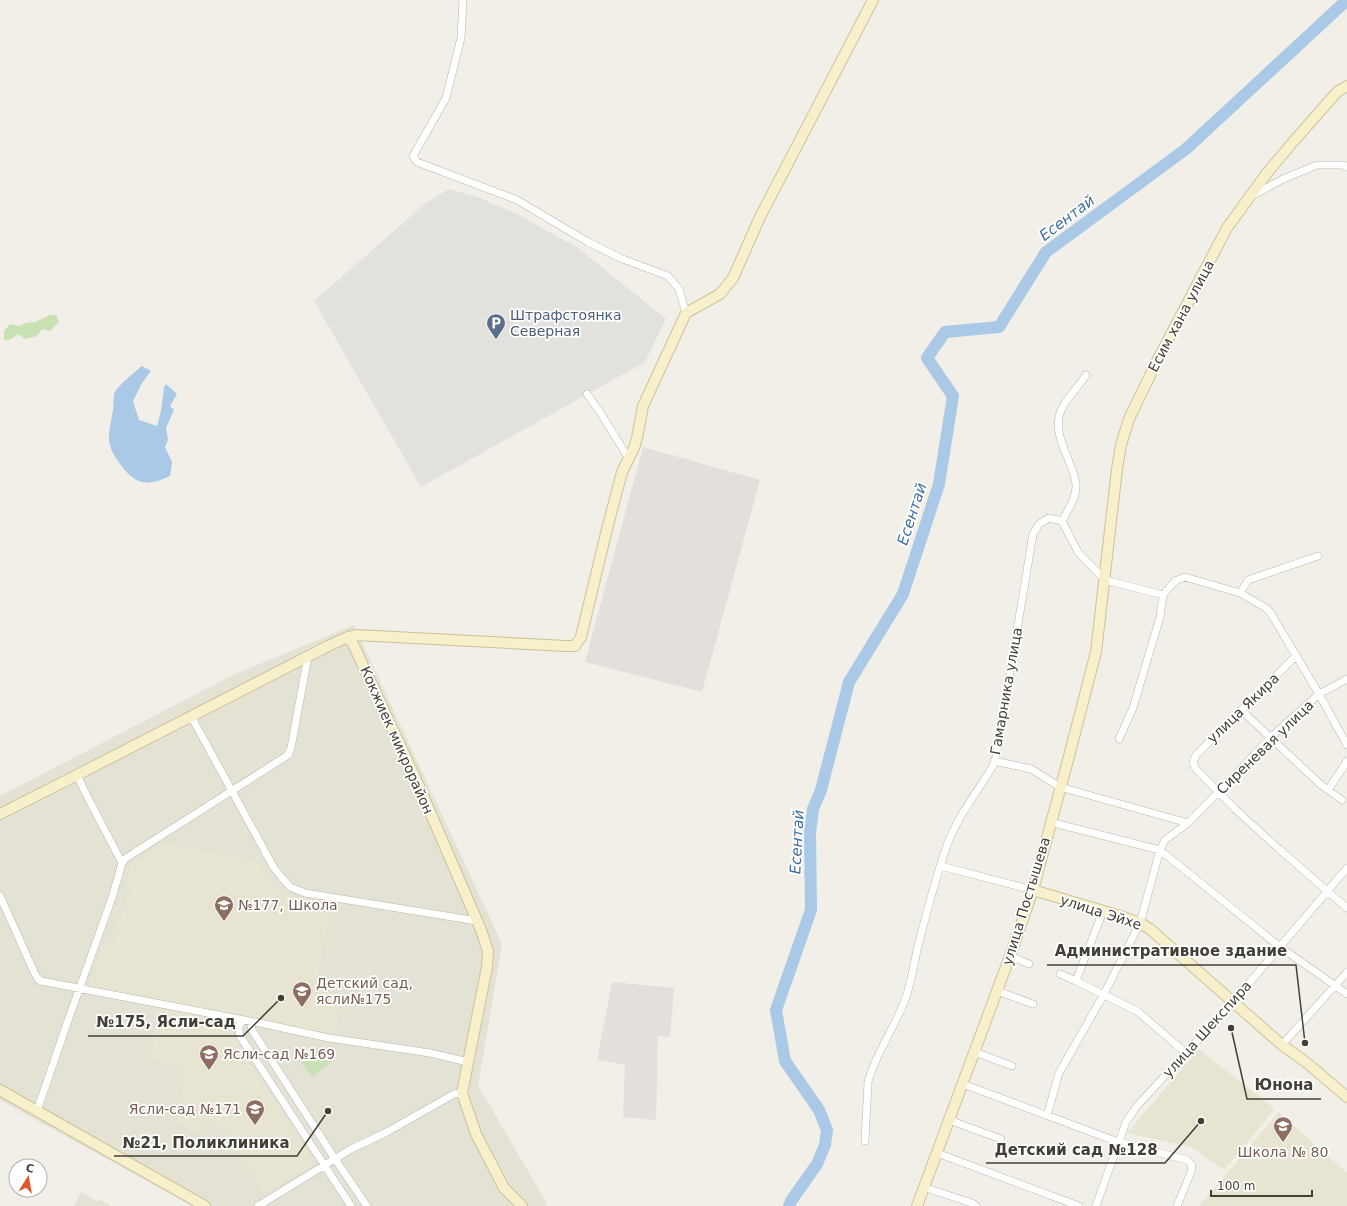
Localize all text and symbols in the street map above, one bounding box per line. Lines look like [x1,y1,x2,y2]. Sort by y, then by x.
water label: Есентай [1036,191,1098,245]
street label: Есим хана улица [1145,257,1217,375]
place label: Штрафстоянка Северная [510,307,622,339]
parking icon: Штрафстоянка Северная [485,312,507,340]
water label: Есентай [893,480,931,547]
street label: Гамарника улица [987,626,1025,756]
street label: Кокжиек микрорайон [357,664,437,816]
street label: улица Якира [1204,670,1282,746]
street label: Сиреневая улица [1213,697,1317,797]
water label: Есентай [786,809,808,875]
street label: улица Постышева [999,835,1053,967]
street label: улица Эйхе [1058,891,1144,933]
school or university icon: №177, Школа [213,894,235,922]
place label: №177, Школа [238,897,338,913]
callout: Административное здание [1047,938,1296,965]
text: Административное здание [1055,942,1287,960]
place label: Детский сад, ясли№175 [316,975,413,1007]
street label: улица Шекспира [1159,977,1255,1081]
school or university icon: Детский сад, ясли№175 [291,980,313,1008]
callout: №175, Ясли-сад [88,1009,243,1036]
text: №175, Ясли-сад [96,1013,236,1031]
school or university icon: Ясли-сад №169 [198,1043,220,1071]
place label: Ясли-сад №169 [223,1046,335,1062]
callout: Юнона [1247,1072,1321,1099]
text: Юнона [1255,1076,1313,1094]
school or university icon: Ясли-сад №171 [244,1098,266,1126]
place label: Ясли-сад №171 [129,1101,241,1117]
school or university icon: Школа № 80 [1272,1115,1294,1143]
callout: №21, Поликлиника [114,1129,297,1156]
text: №21, Поликлиника [122,1134,290,1152]
callout: Детский сад №128 [986,1136,1165,1163]
text: Детский сад №128 [994,1141,1158,1159]
place label: Школа № 80 [1238,1144,1328,1160]
north arrow [8,1158,48,1198]
text: С [25,1162,35,1176]
scale bar [1211,1172,1312,1198]
text: 100 m [1217,1179,1255,1193]

